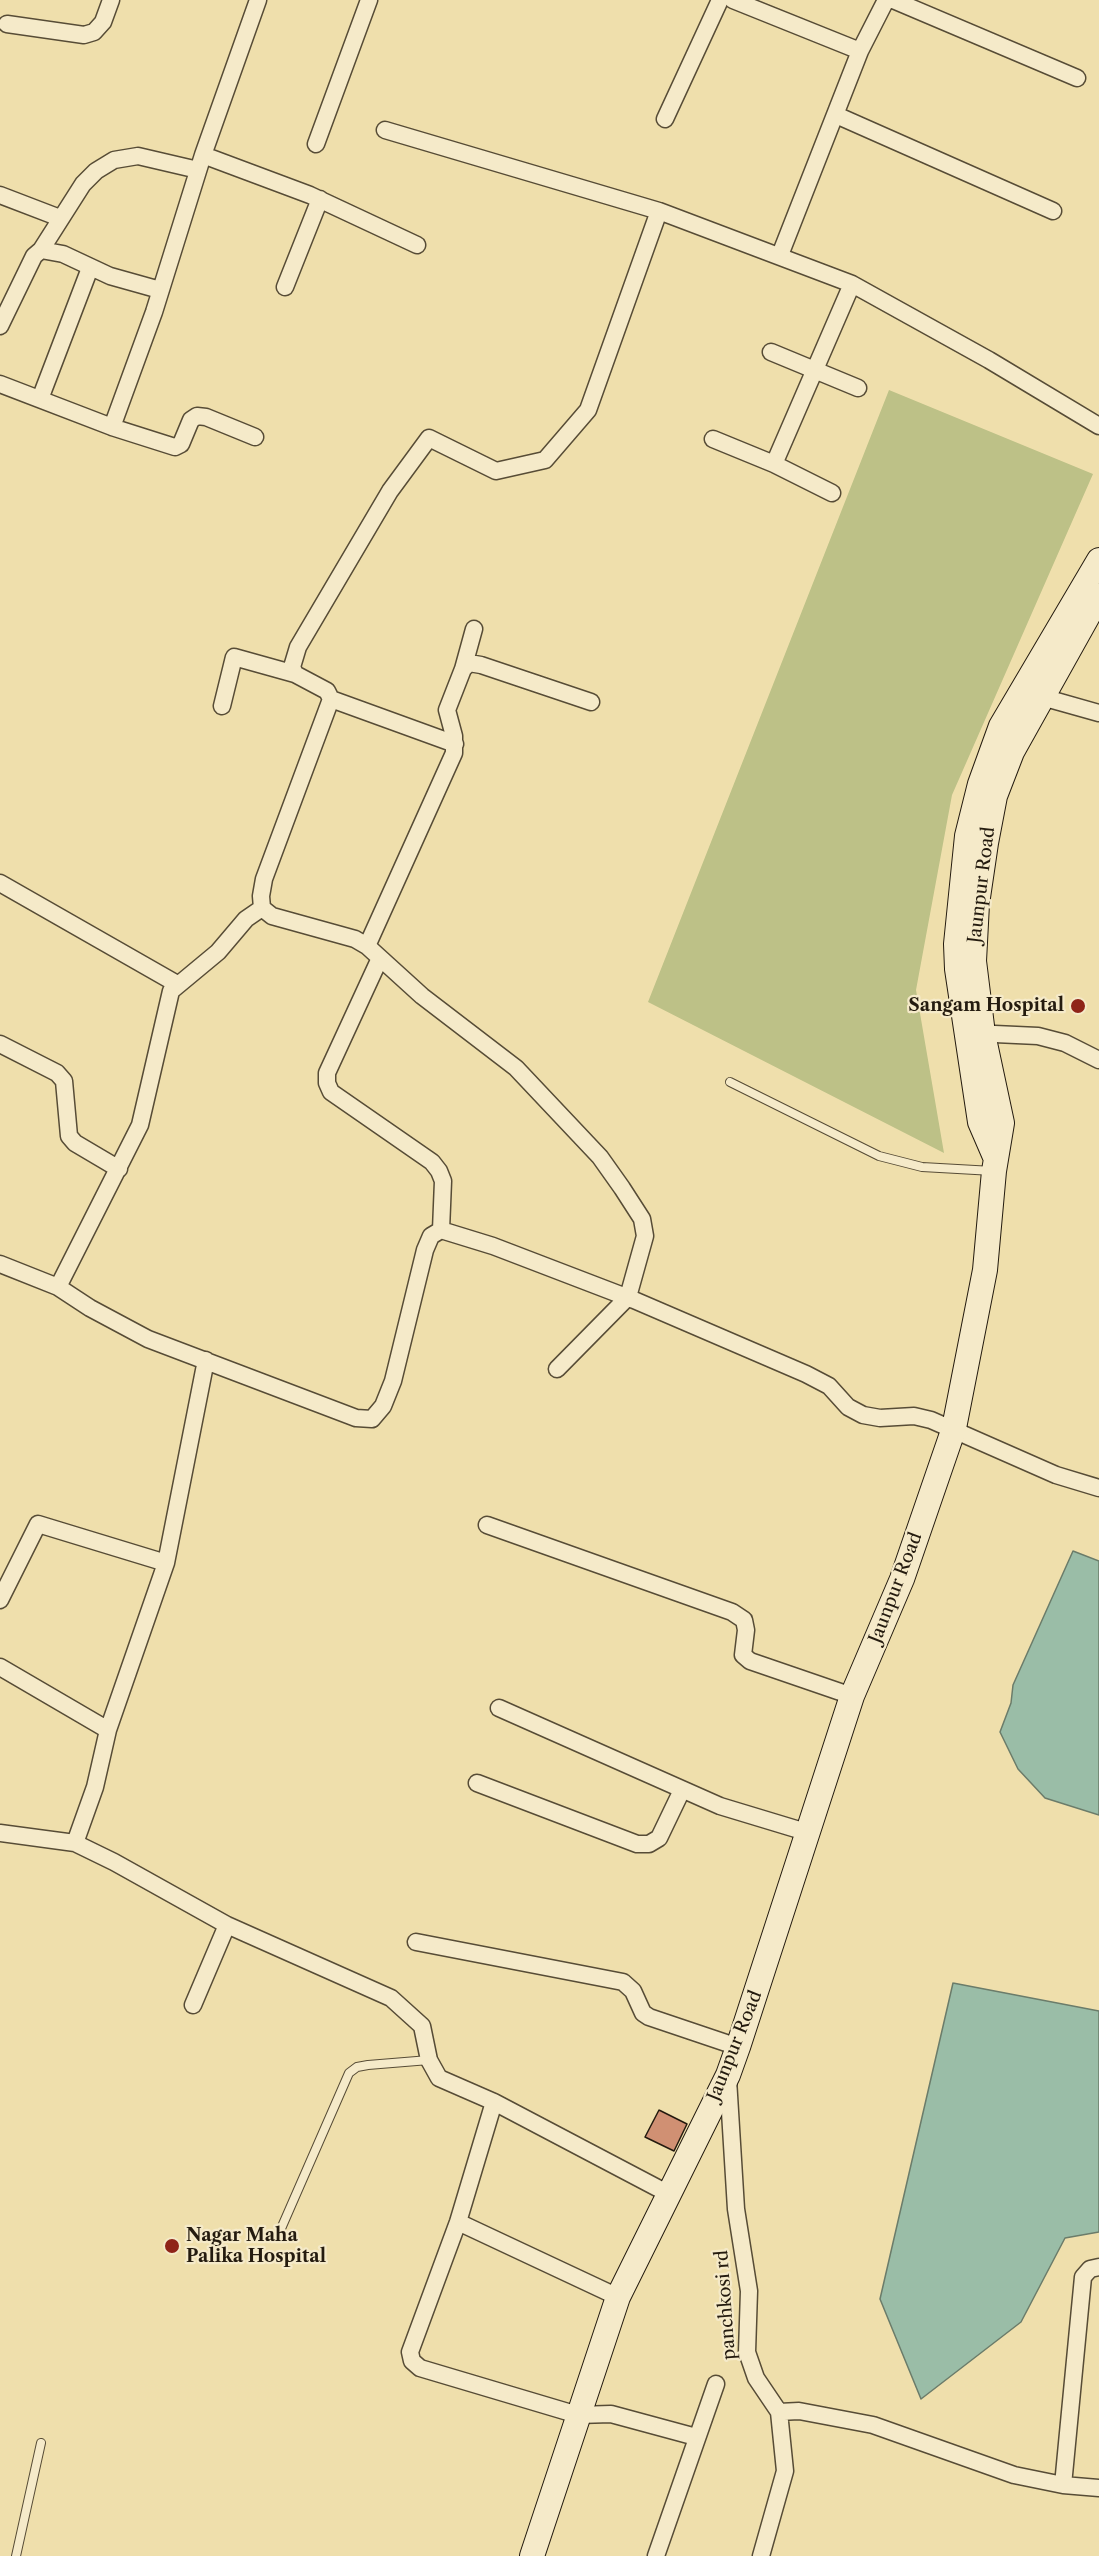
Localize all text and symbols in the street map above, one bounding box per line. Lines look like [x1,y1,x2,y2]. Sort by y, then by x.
street label: Jaunpur Road [964,826,1000,944]
place label: Sangam Hospital [908,995,1064,1017]
marker: Sangam Hospital [1069,997,1087,1015]
street label: Jaunpur Road [865,1529,927,1647]
street label: Jaunpur Road [703,1988,767,2104]
place label: Nagar Maha Palika Hospital [186,2225,326,2268]
marker: Nagar Maha Palika Hospital [163,2237,181,2255]
street label: panchkosi rd [711,2250,741,2360]

